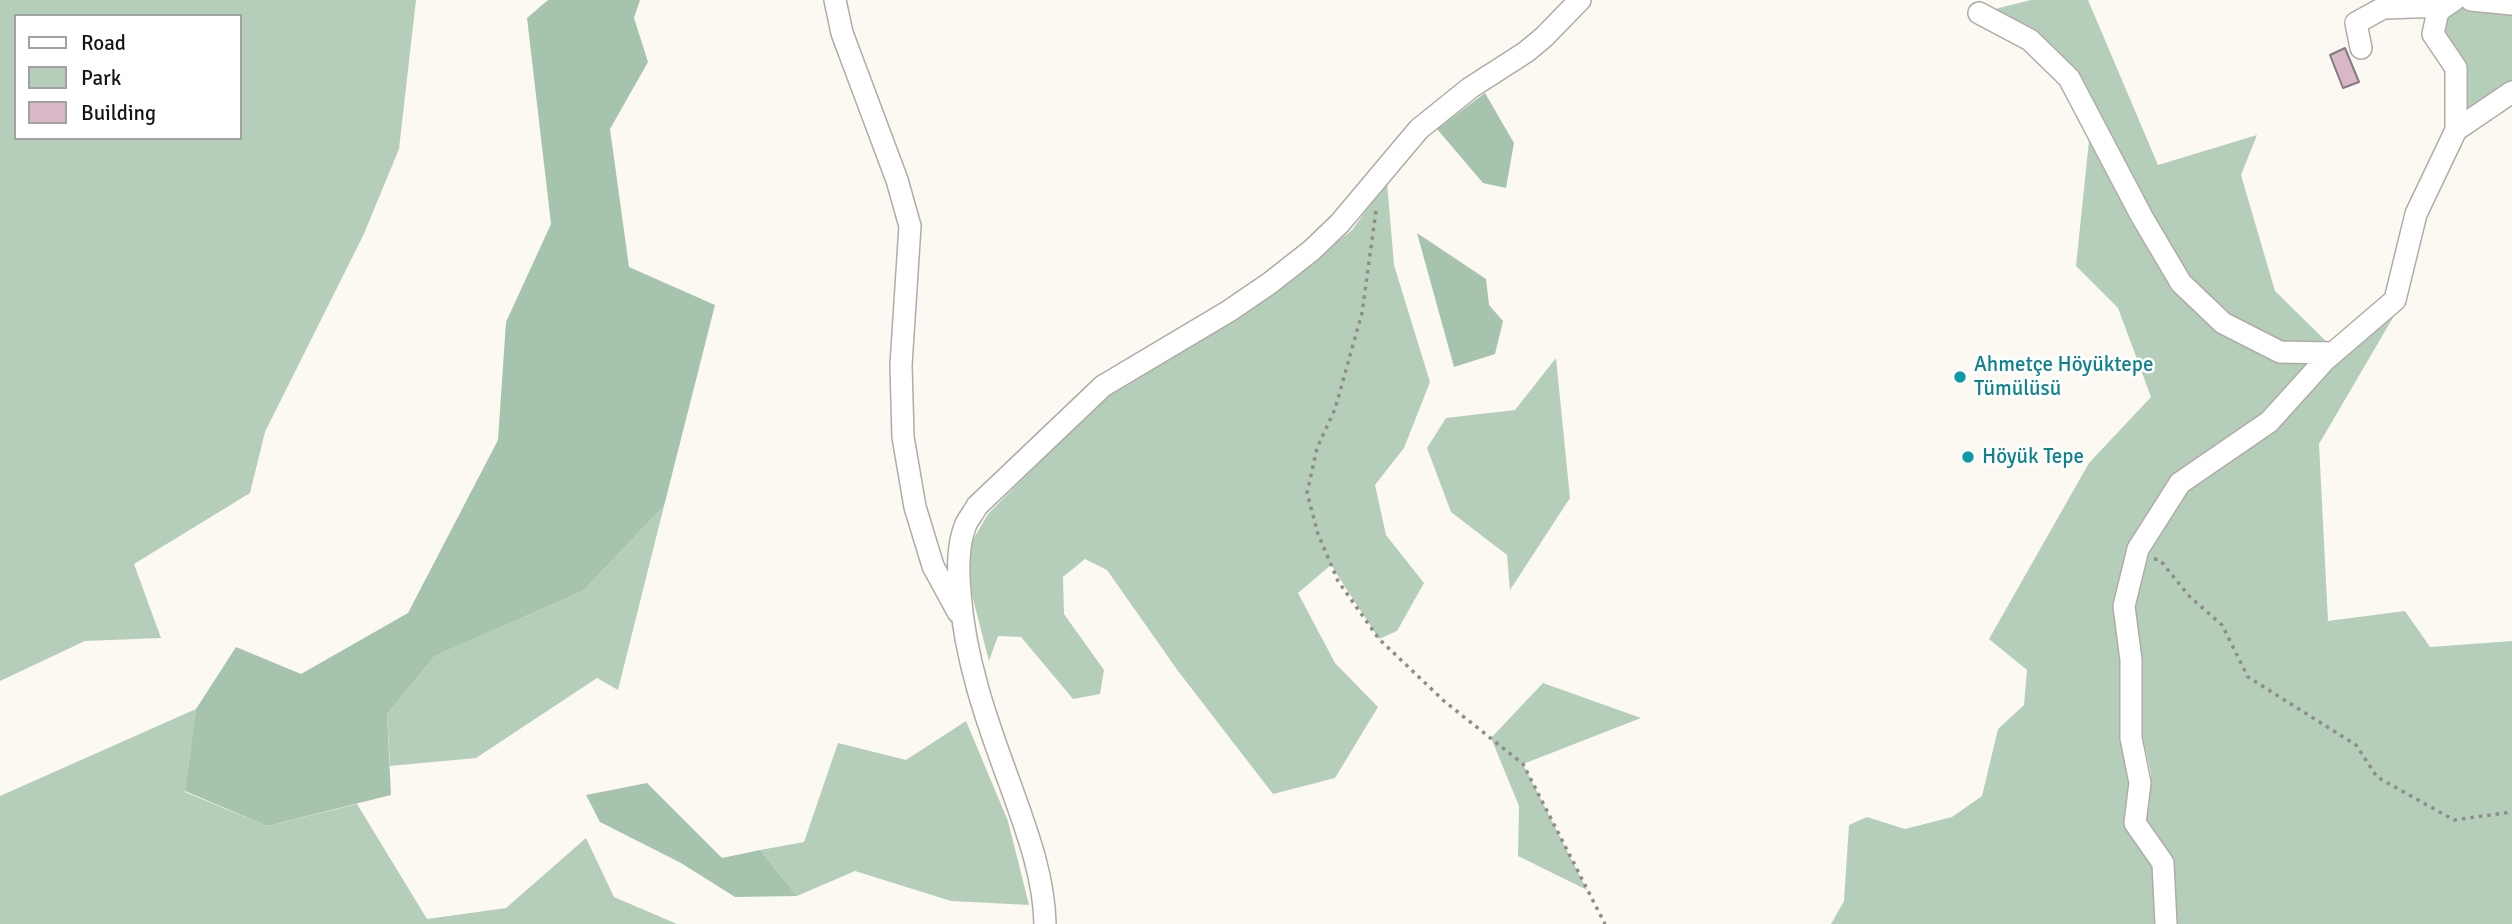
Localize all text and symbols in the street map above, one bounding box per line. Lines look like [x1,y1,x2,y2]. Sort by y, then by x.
legend [14,14,242,140]
text: Road [81,30,126,56]
text: Park [81,65,121,91]
text: Building [81,100,156,126]
place label: Ahmetçe Höyüktepe Tümülüsü [1974,352,2153,402]
marker: Ahmetçe Höyüktepe Tümülüsü [1952,369,1968,385]
place label: Höyük Tepe [1982,444,2084,470]
marker: Höyük Tepe [1960,449,1976,465]

